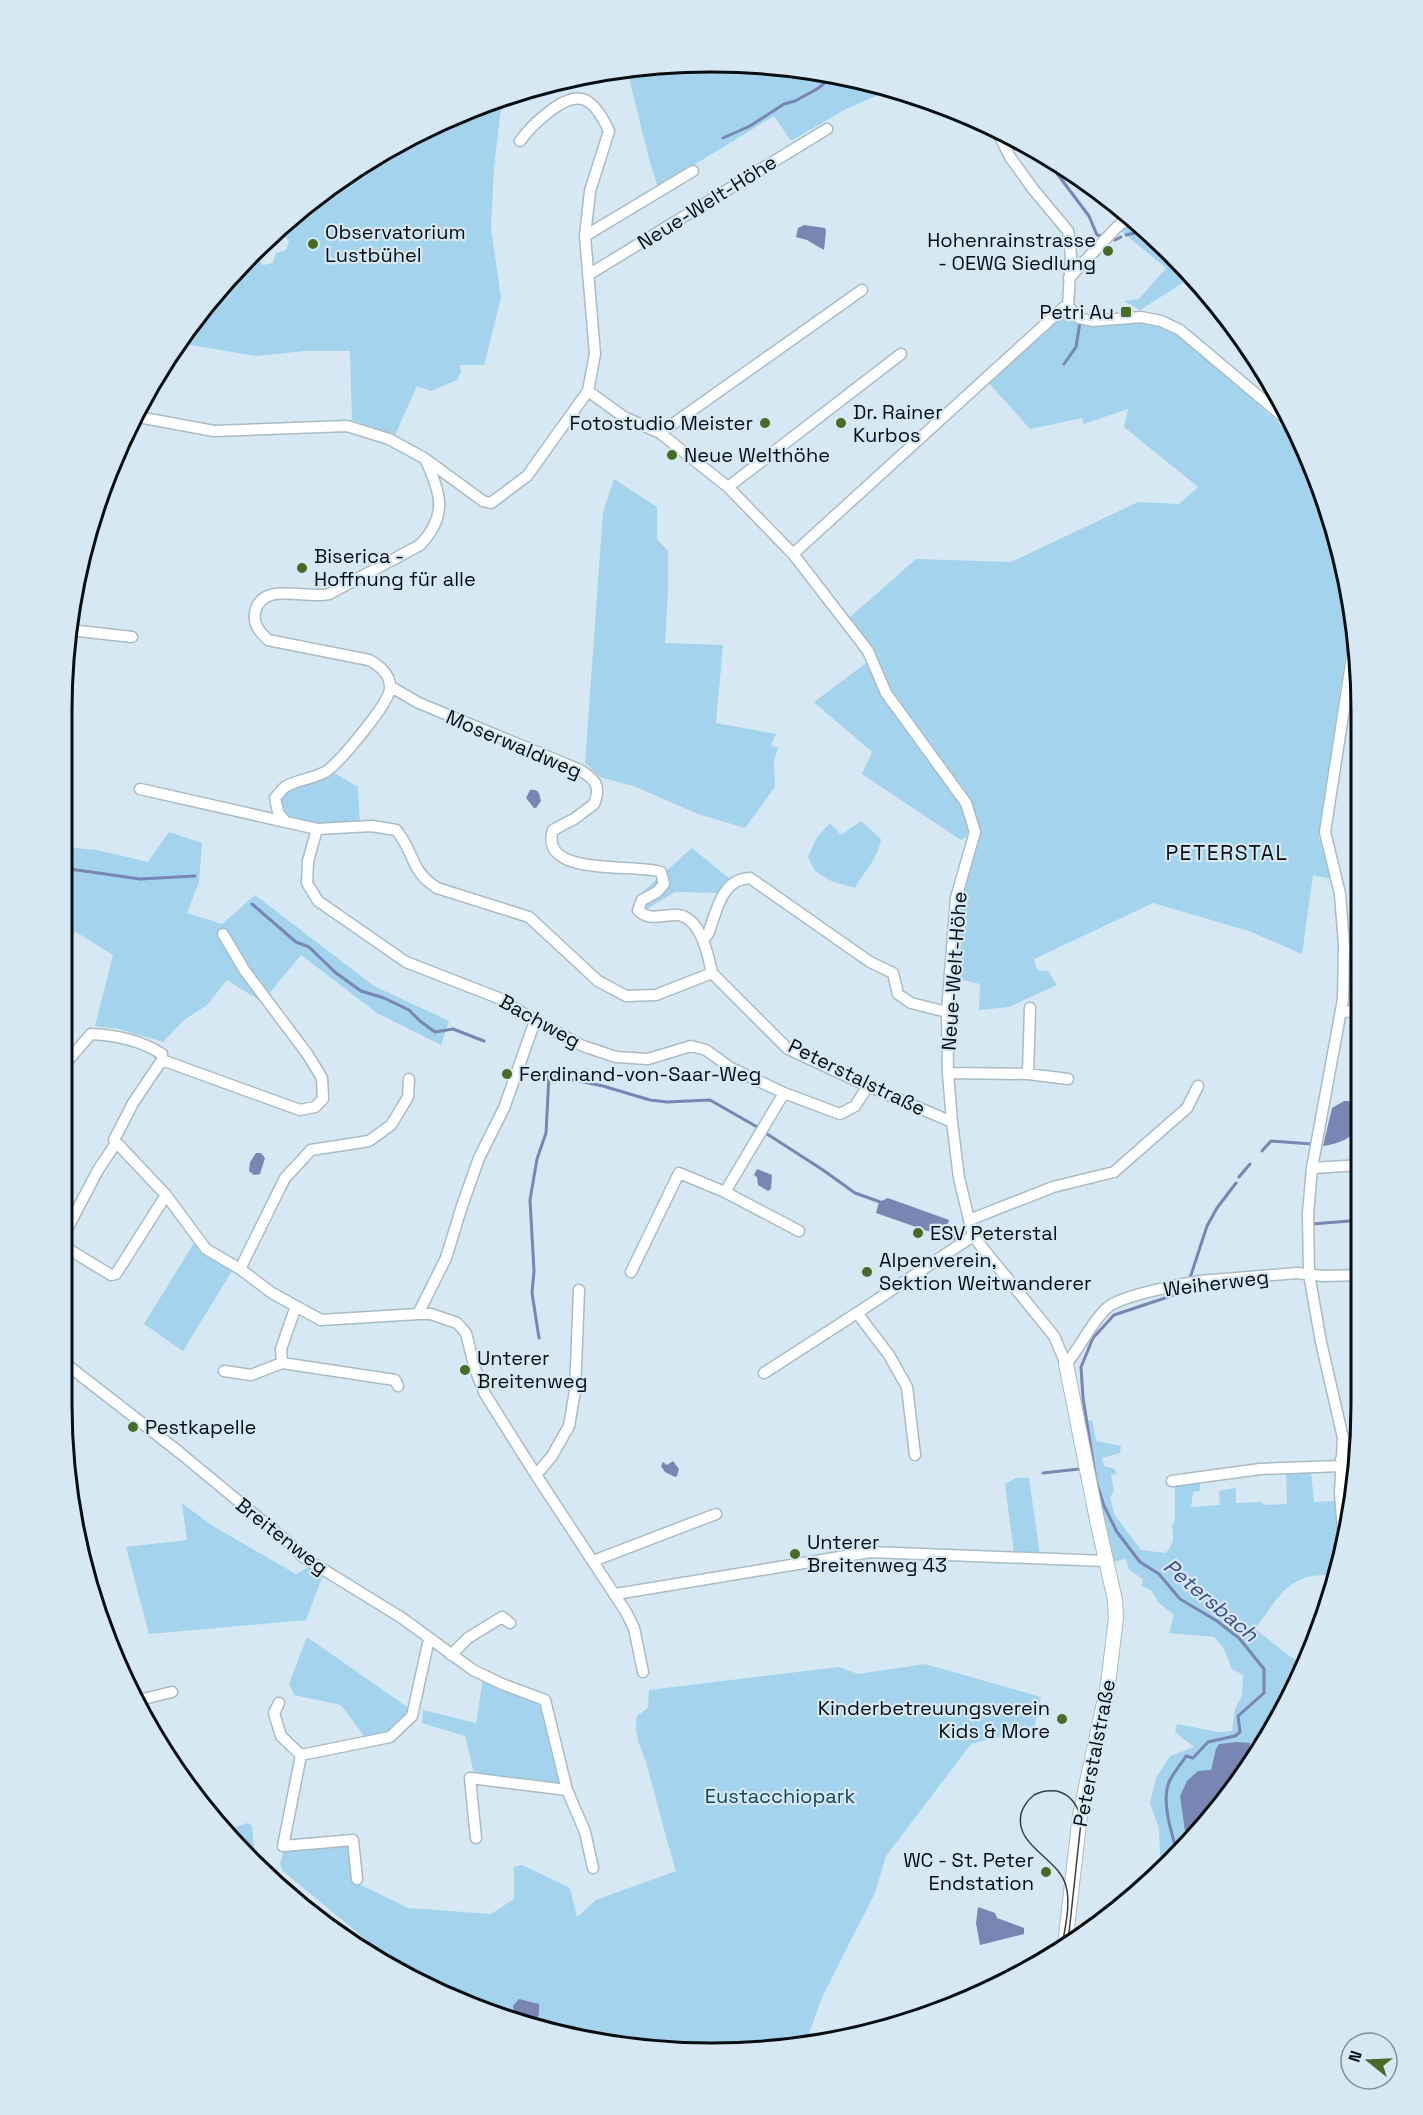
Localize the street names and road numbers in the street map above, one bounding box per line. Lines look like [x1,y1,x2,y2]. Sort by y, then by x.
street label: Neue-Welt-Höhe [632,149,782,255]
street label: Moserwaldweg [442,704,586,784]
street label: Neue-Welt-Höhe [935,891,973,1051]
street label: Bachweg [495,988,585,1054]
street label: Peterstalstraße [784,1033,930,1121]
street label: Weiherweg [1162,1264,1270,1302]
street label: Breitenweg [230,1492,334,1580]
street label: Peterstalstraße [1067,1677,1121,1829]

